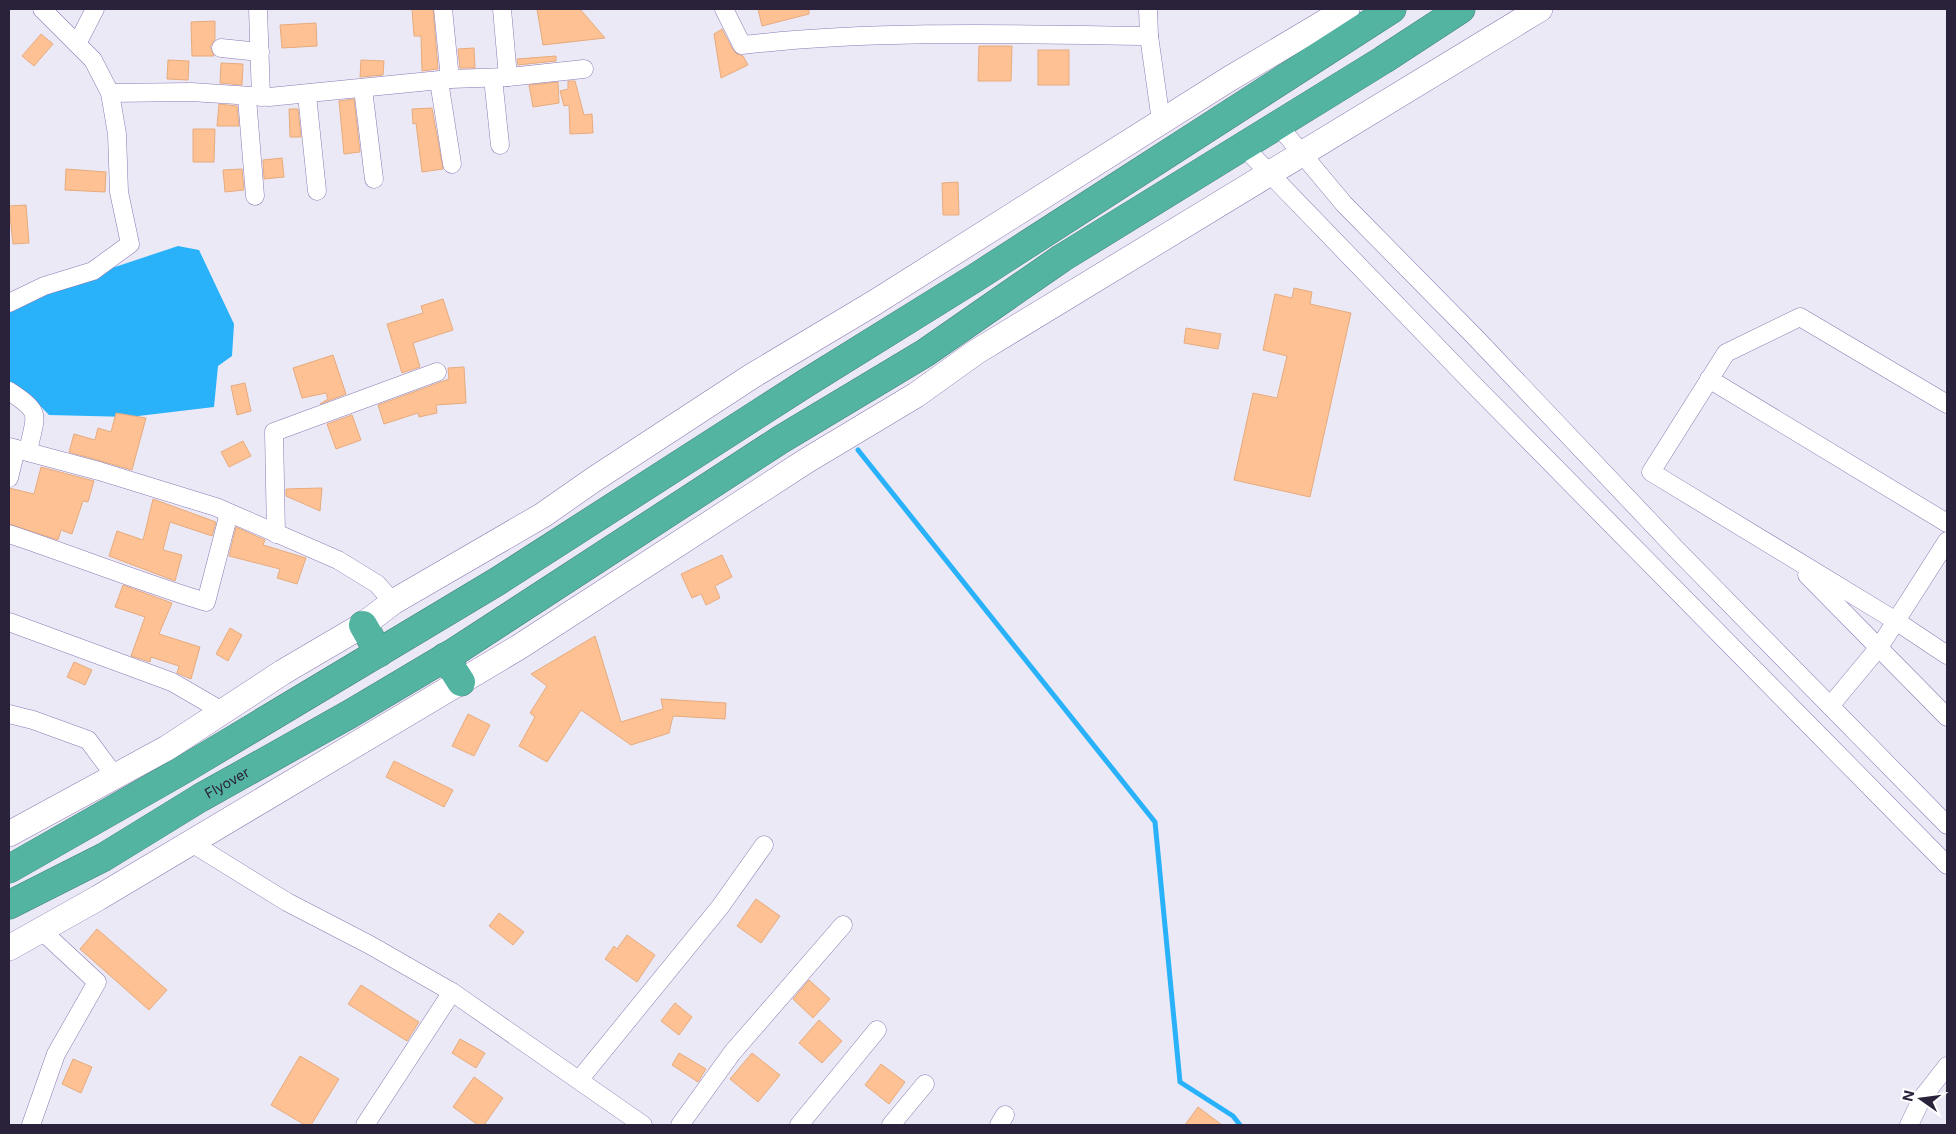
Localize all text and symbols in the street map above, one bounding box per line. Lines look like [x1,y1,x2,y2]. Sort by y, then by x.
street label: Flyover [201,763,252,802]
north arrow [1896,1074,1946,1124]
text: N [1898,1089,1917,1103]

